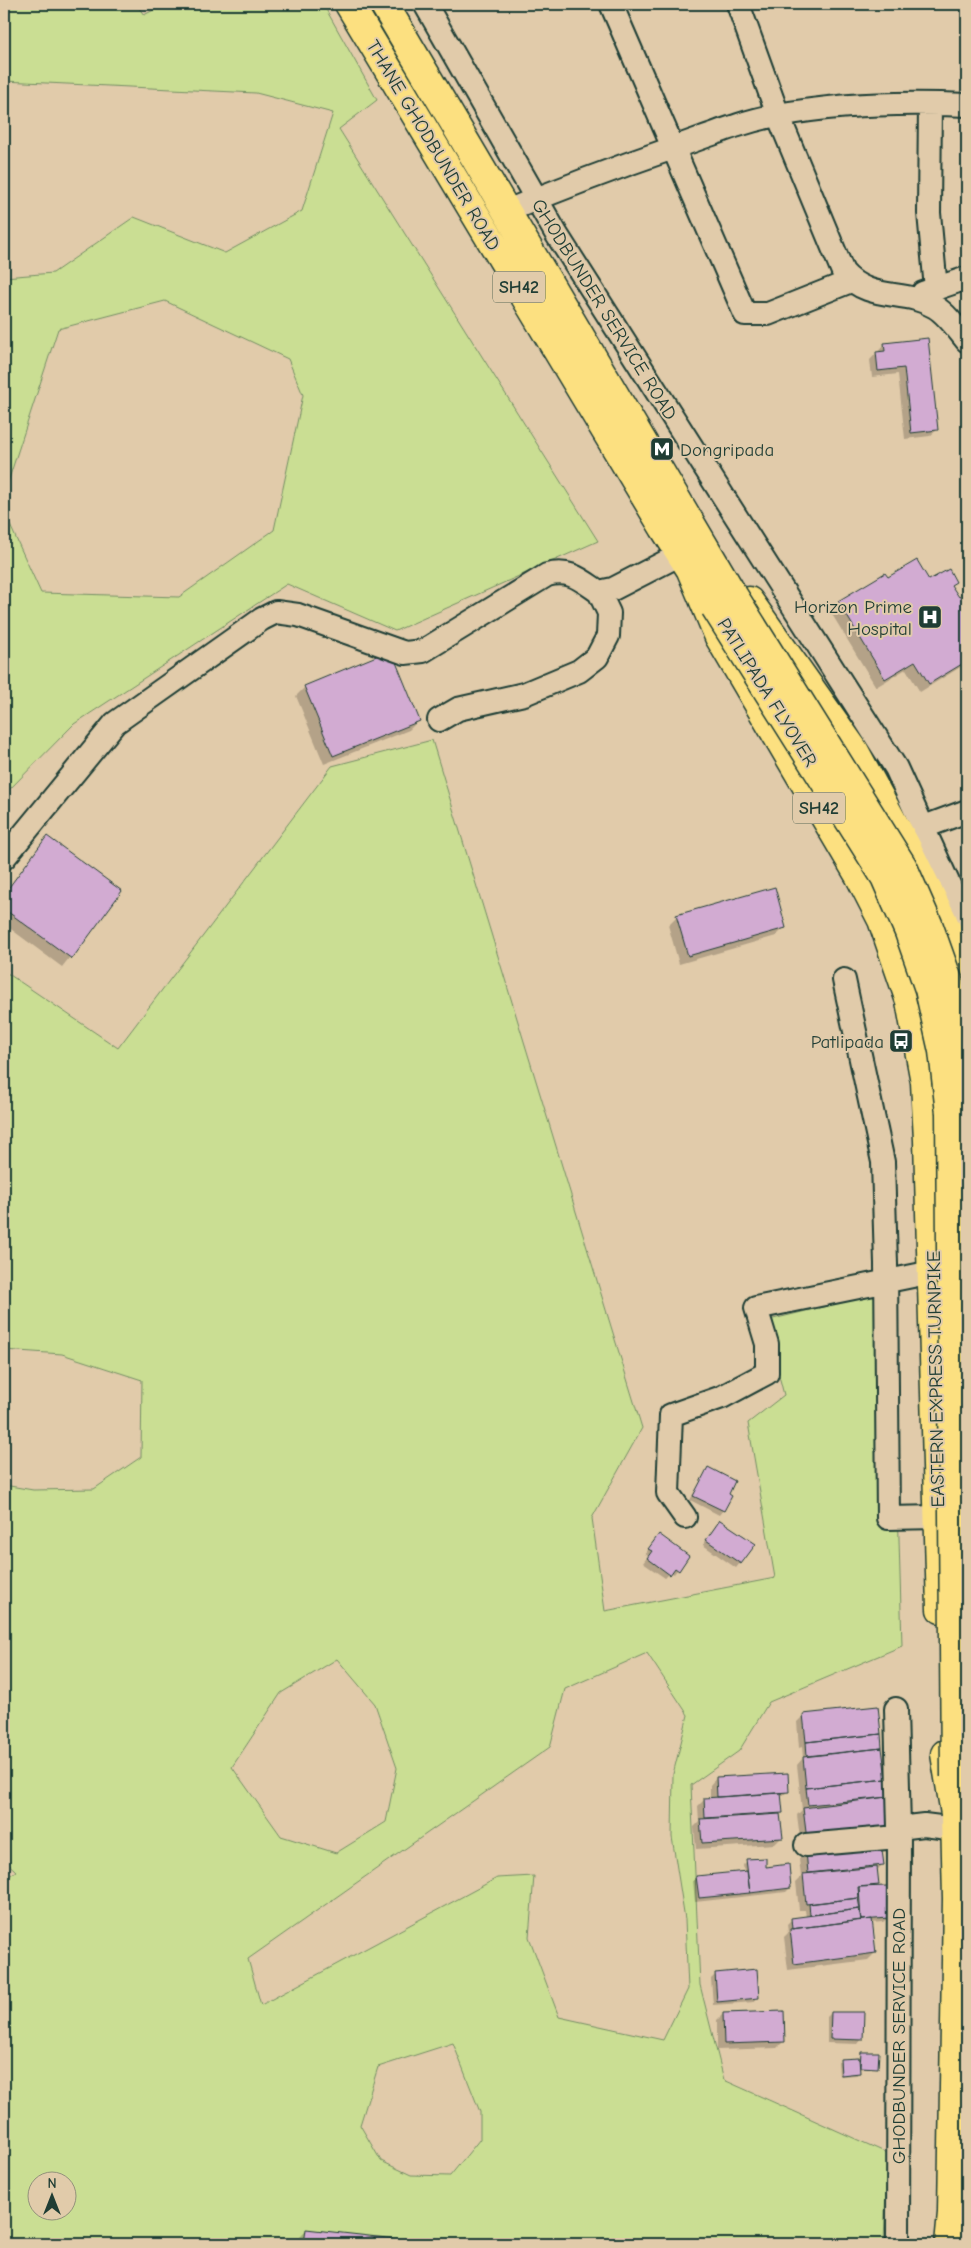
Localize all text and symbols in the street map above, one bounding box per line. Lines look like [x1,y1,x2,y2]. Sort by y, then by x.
street label: THANE GHODBUNDER ROAD [362,36,505,255]
street label: GHODBUNDER SERVICE ROAD [527,195,681,424]
road number: SH42 [493,272,545,302]
metro station icon: Dongripada [649,436,675,462]
place label: Dongripada [680,439,774,461]
place label: Horizon Prime Hospital [794,596,912,640]
hospital icon: Horizon Prime Hospital [917,604,943,630]
street label: PATLIPADA FLYOVER [713,614,822,771]
road number: SH42 [793,792,845,824]
bus stop icon: Patlipada [888,1028,914,1054]
place label: Patlipada [811,1031,884,1053]
street label: EASTERN EXPRESS TURNPIKE [923,1250,949,1508]
street label: GHODBUNDER SERVICE ROAD [888,1908,910,2164]
north arrow [28,2170,78,2220]
text: N [47,2175,57,2192]

